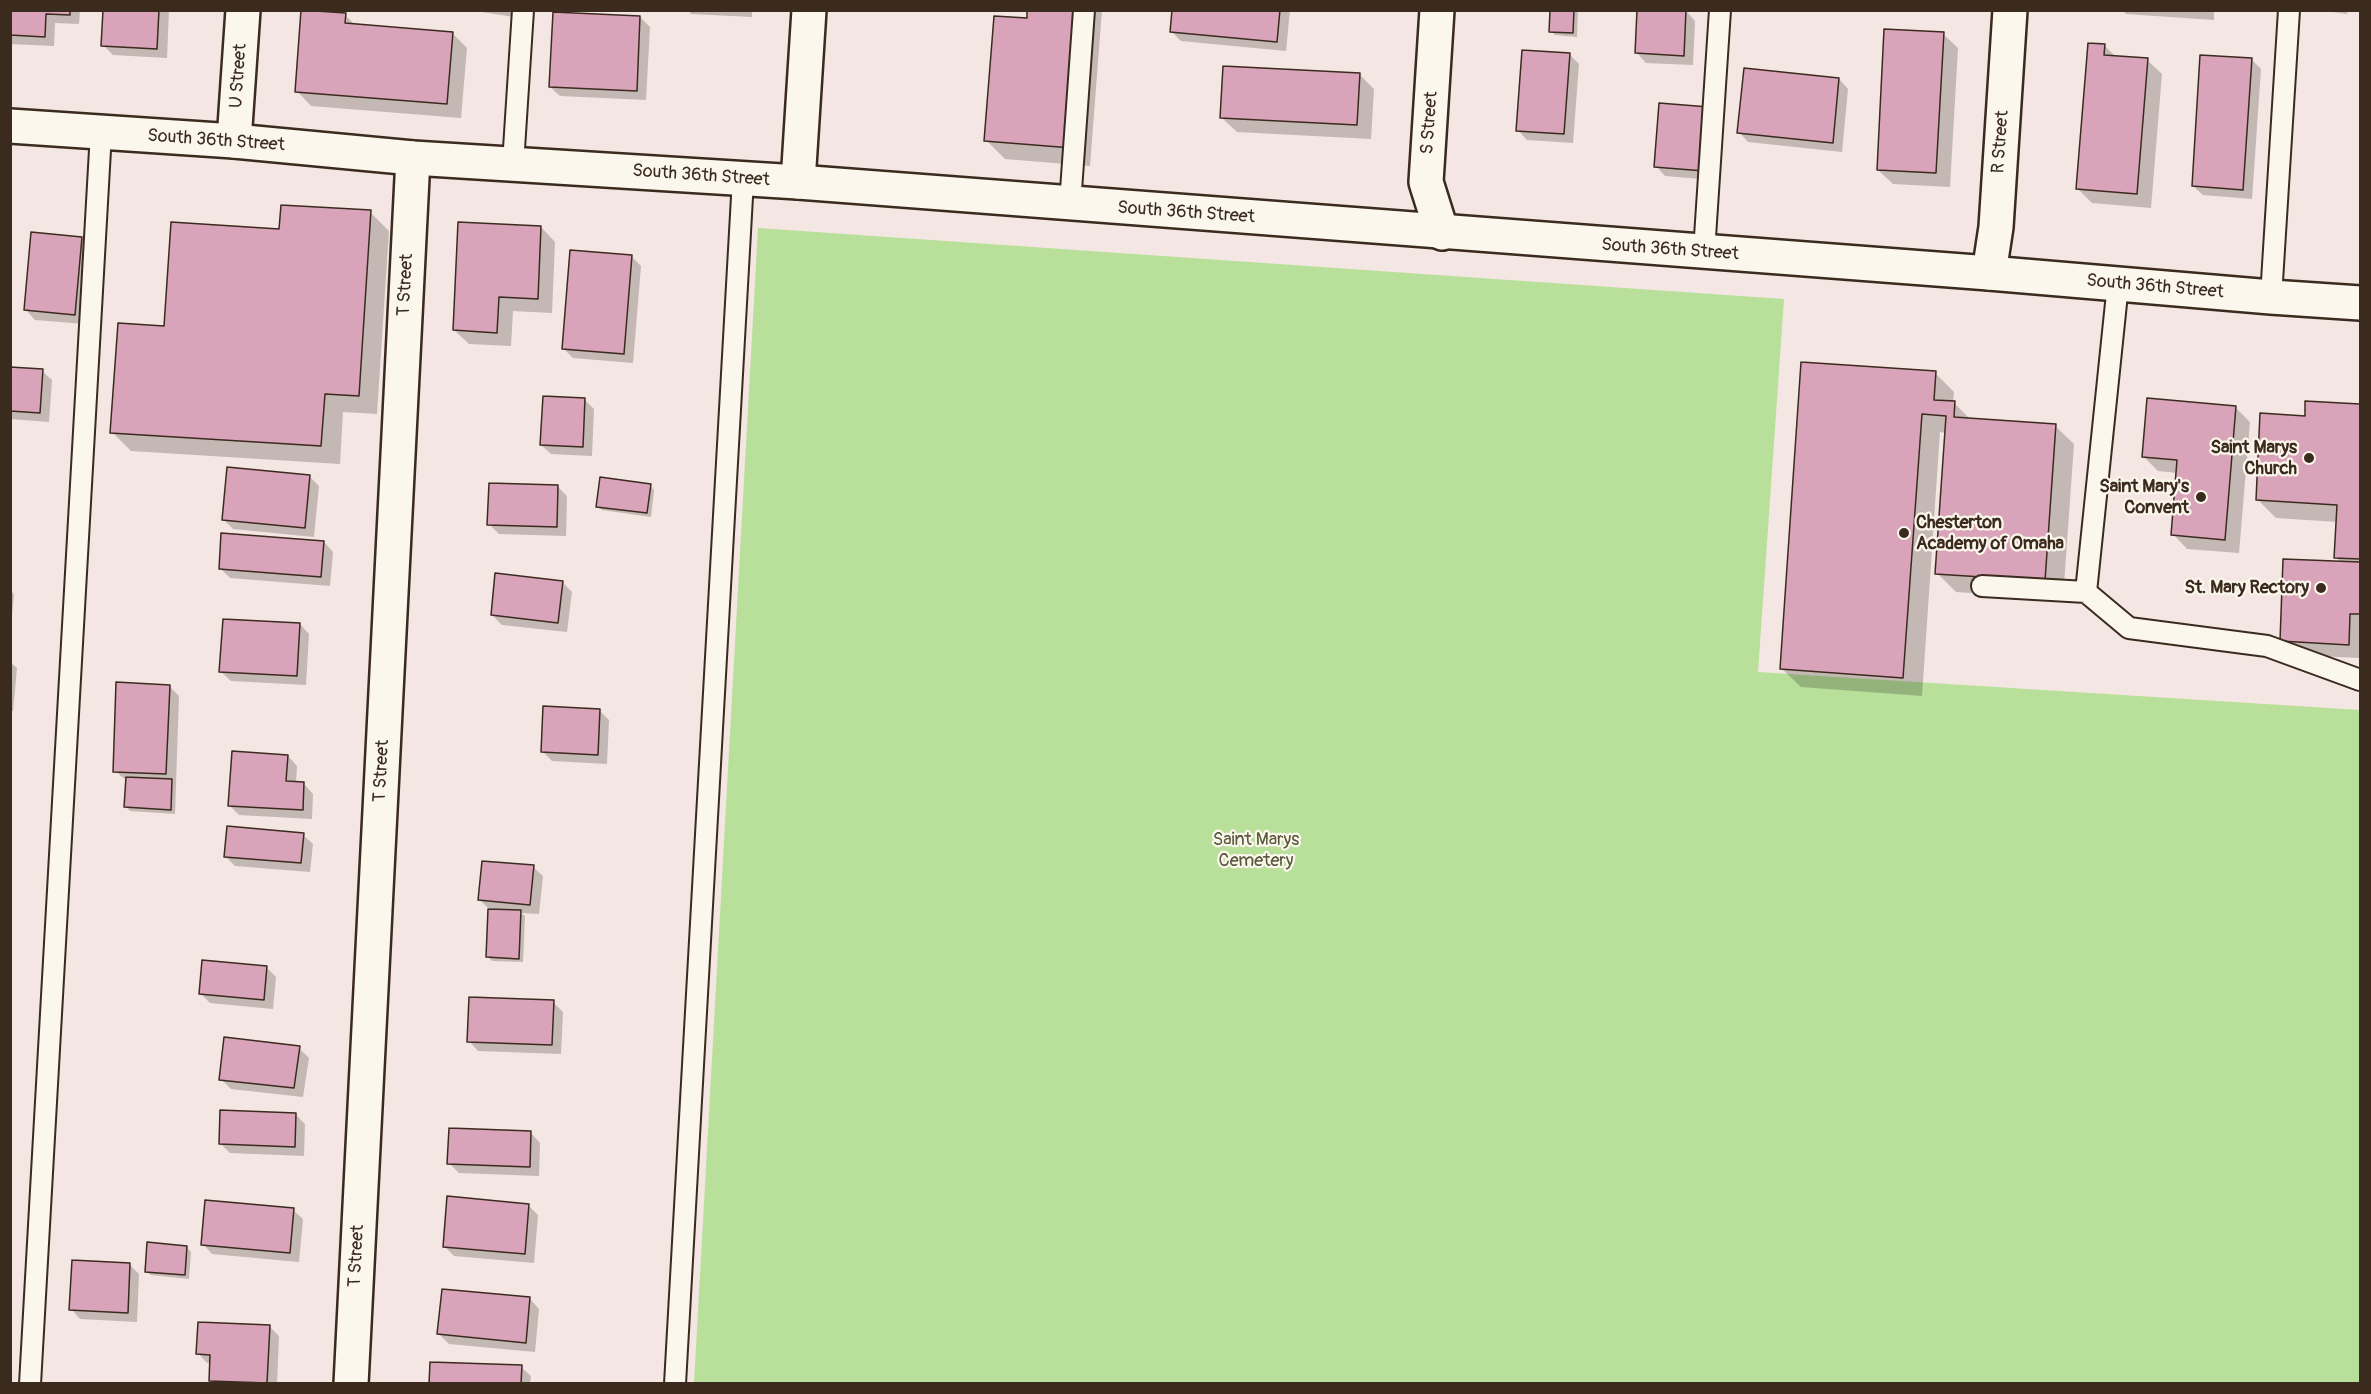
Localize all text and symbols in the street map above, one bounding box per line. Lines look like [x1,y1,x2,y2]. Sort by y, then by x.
street label: U Street [226,43,252,109]
street label: S Street [1417,91,1443,155]
street label: R Street [1988,110,2014,174]
street label: South 36th Street [147,125,285,157]
street label: South 36th Street [632,160,770,192]
street label: South 36th Street [1117,197,1255,229]
street label: South 36th Street [1601,234,1739,266]
street label: T Street [394,253,418,317]
street label: South 36th Street [2085,270,2225,304]
place label: Saint Marys Church [2210,437,2297,480]
marker: Saint Marys Church [2302,451,2316,465]
place label: Saint Mary's Convent [2099,476,2189,518]
marker: Saint Mary's Convent [2194,490,2208,504]
place label: Chesterton Academy of Omaha [1916,512,2064,554]
marker: Chesterton Academy of Omaha [1897,526,1911,540]
place label: St. Mary Rectory [2185,577,2309,599]
marker: St. Mary Rectory [2314,581,2328,595]
street label: T Street [370,739,394,803]
park label: Saint Marys Cemetery [1213,829,1299,872]
street label: T Street [345,1224,369,1288]

